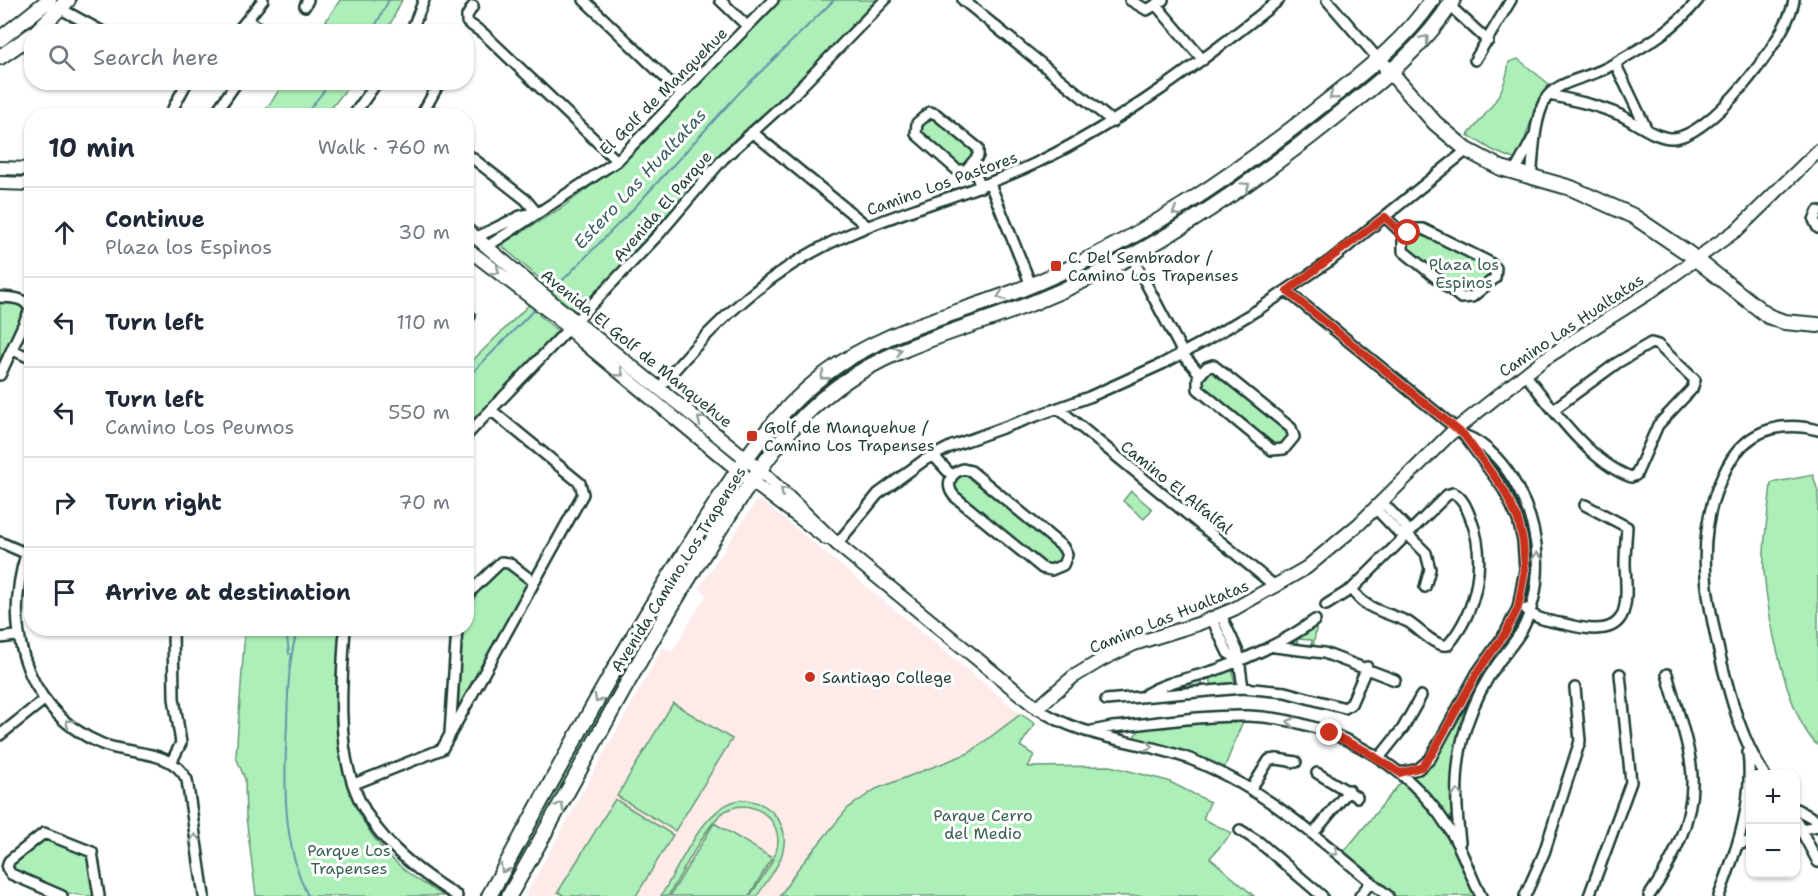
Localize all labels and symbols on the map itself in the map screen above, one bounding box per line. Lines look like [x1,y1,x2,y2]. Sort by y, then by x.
street label: El Golf de Manquehue [595,23,732,160]
one-way arrow [1417,35,1428,46]
one-way arrow [1329,89,1340,100]
water label: Estero Las Hualtatas [568,103,712,255]
street label: Avenida El Parque [608,146,716,266]
street label: Camino Los Pastores [864,146,1021,221]
one-way arrow [1239,182,1250,193]
one-way arrow [1172,204,1182,216]
route start [1394,219,1420,245]
place label: C. Del Sembrador / Camino Los Trapenses [1068,247,1239,286]
park label: Plaza los Espinos [1429,254,1499,293]
marker: C. Del Sembrador / Camino Los Trapenses [1049,259,1063,273]
one-way arrow [489,264,500,275]
street label: Avenida El Golf de Manquehue [536,264,737,432]
street label: Camino Las Hualtatas [1495,269,1648,382]
one-way arrow [996,289,1007,302]
one-way arrow [892,346,903,358]
one-way arrow [613,366,624,377]
one-way arrow [820,368,831,379]
one-way arrow [697,417,708,428]
place label: Golf de Manquehue / Camino Los Trapenses [764,417,935,456]
marker: Golf de Manquehue / Camino Los Trapenses [745,429,759,443]
street label: Camino El Alfalfal [1116,436,1237,539]
street label: Avenida Camino Los Trapenses [606,462,751,676]
one-way arrow [781,487,791,498]
one-way arrow [1530,552,1543,561]
street label: Camino Las Hualtatas [1086,575,1252,658]
place label: Santiago College [822,667,952,688]
marker: Santiago College [803,670,817,684]
one-way arrow [594,693,605,703]
one-way arrow [1286,716,1296,729]
one-way arrow [65,719,76,730]
route end [1316,719,1342,745]
one-way arrow [1143,738,1153,751]
one-way arrow [1450,789,1463,798]
one-way arrow [553,801,564,812]
park label: Parque Cerro del Medio [933,805,1033,844]
one-way arrow [190,834,202,843]
park label: Parque Los Trapenses [307,840,391,879]
one-way arrow [1327,844,1338,855]
one-way arrow [499,863,511,874]

